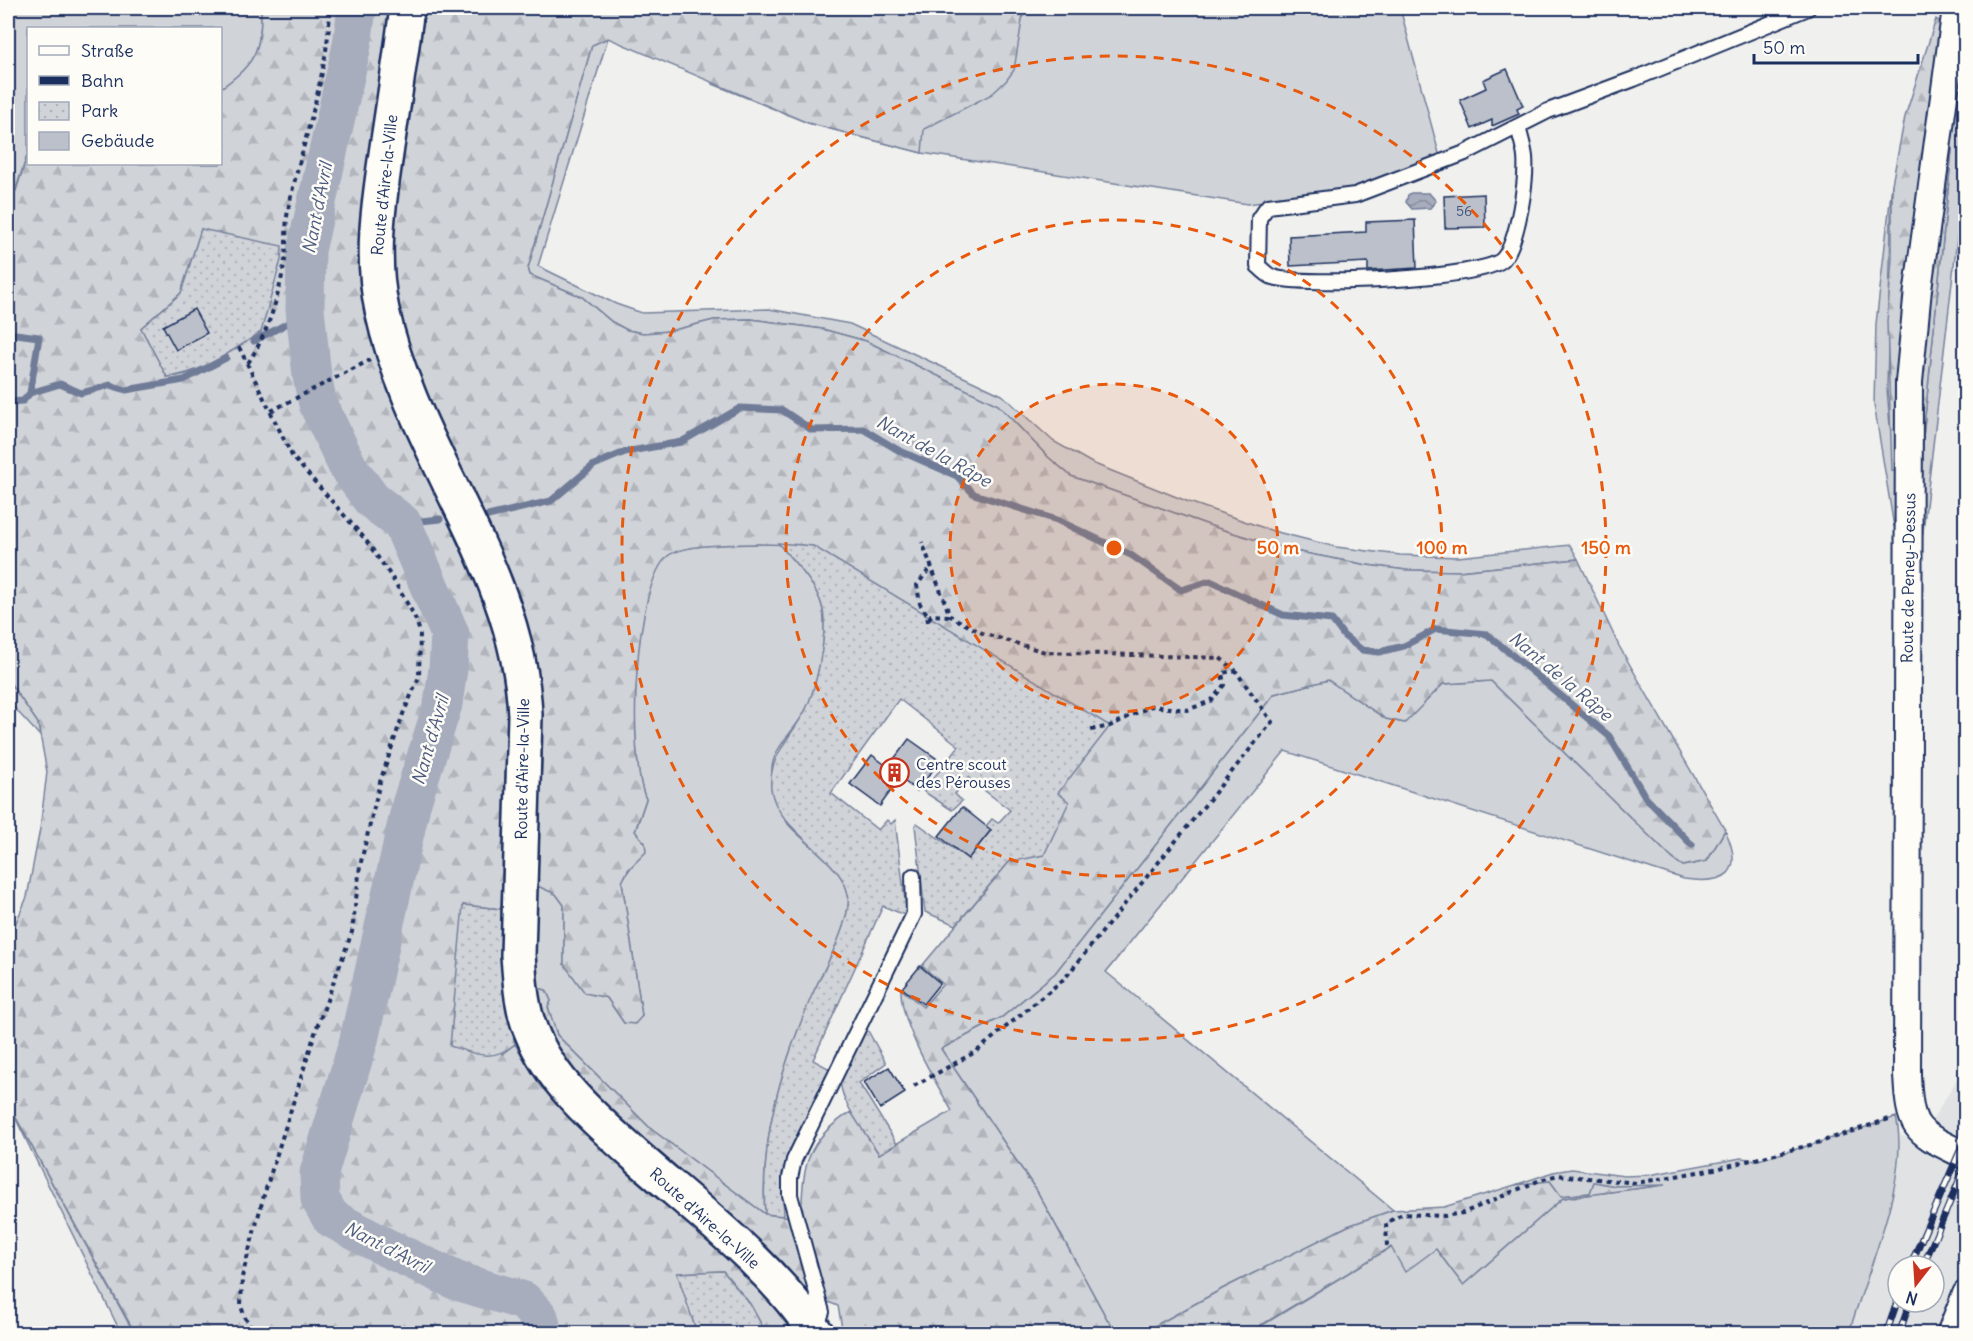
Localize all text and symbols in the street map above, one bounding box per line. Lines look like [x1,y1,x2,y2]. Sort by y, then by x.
legend [27,27,222,165]
scale bar [1754,27,1918,65]
text: 50 m [1763,36,1805,59]
text: Straße [81,39,134,62]
text: Bahn [81,69,124,92]
text: Park [81,99,118,122]
street label: Route d'Aire-la-Ville [367,114,401,256]
text: Gebäude [81,129,154,152]
water label: Nant d'Avril [297,158,338,255]
house number: 56 [1456,202,1472,220]
water label: Nant de la Râpe [873,410,997,493]
street label: Route de Peney-Dessus [1897,493,1919,663]
text: 50 m [1257,536,1299,559]
text: 100 m [1417,536,1468,559]
text: 150 m [1581,536,1631,559]
centre of rings [1104,538,1124,558]
water label: Nant de la Râpe [1505,626,1618,727]
water label: Nant d'Avril [406,690,455,787]
street label: Route d'Aire-la-Ville [511,698,533,840]
place label: Centre scout des Pérouses [916,754,1011,792]
building icon: Centre scout des Pérouses [879,757,911,789]
street label: Route d'Aire-la-Ville [646,1163,764,1273]
water label: Nant d'Avril [341,1216,436,1280]
north arrow [1886,1254,1946,1314]
text: N [1903,1287,1920,1310]

